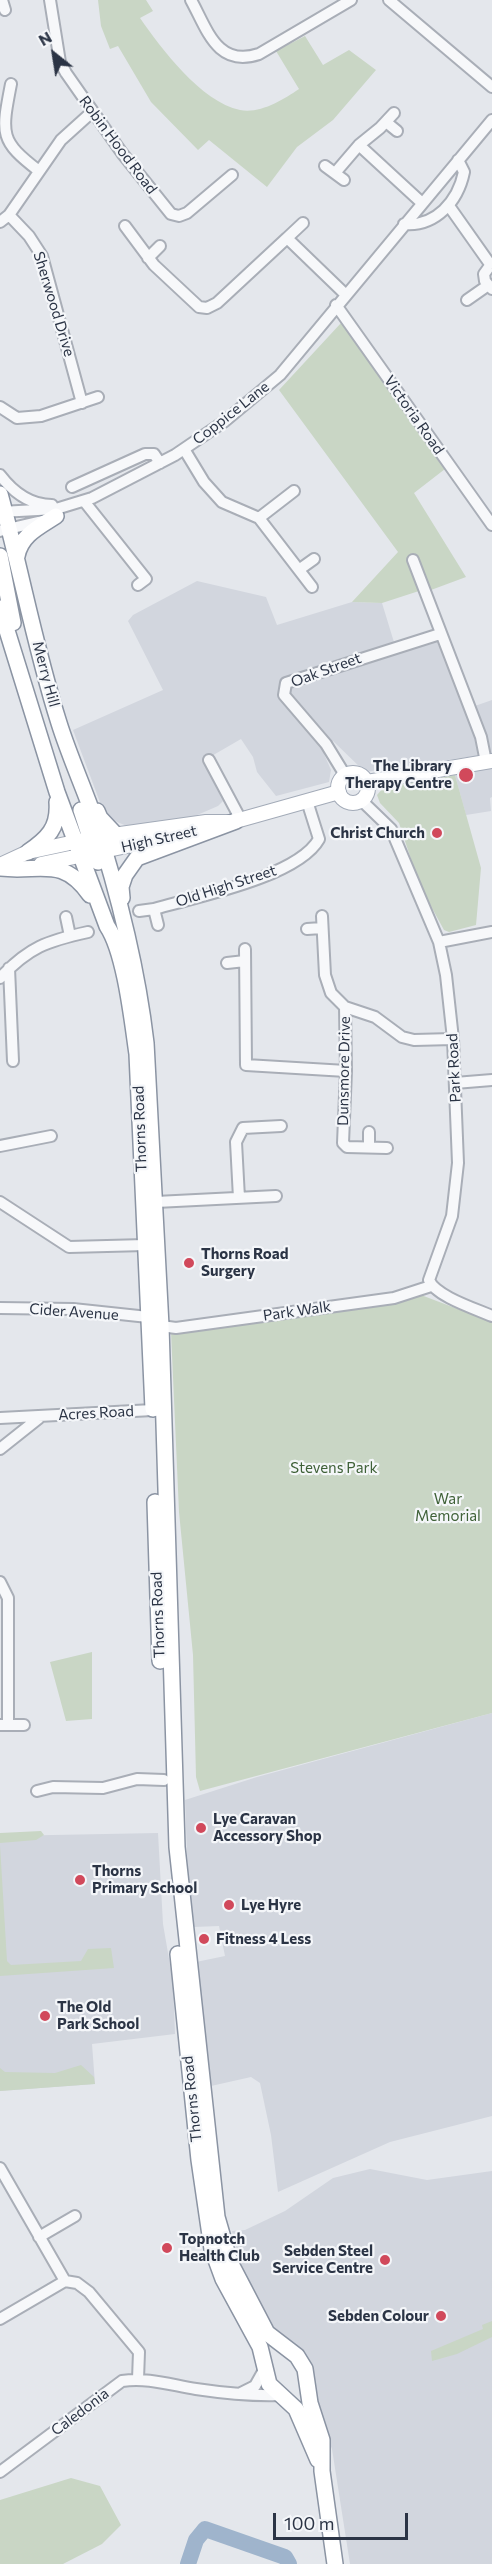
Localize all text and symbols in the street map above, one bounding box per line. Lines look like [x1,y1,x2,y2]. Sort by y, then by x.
north arrow [24,24,84,84]
text: N [35,27,55,49]
street label: Robin Hood Road [75,92,161,198]
street label: Sherwood Drive [29,249,79,359]
street label: Victoria Road [380,372,448,458]
street label: Coppice Lane [189,378,273,448]
street label: Merry Hill [29,639,63,709]
street label: Oak Street [288,649,364,691]
place label: The Library Therapy Centre [345,757,452,792]
marker: The Library Therapy Centre [457,766,475,784]
street label: High Street [119,822,199,856]
place label: Christ Church [330,824,425,842]
marker: Christ Church [430,826,444,840]
street label: Old High Street [173,861,279,911]
street label: Dunsmore Drive [334,1016,354,1126]
street label: Park Road [443,1033,465,1103]
street label: Thorns Road [129,1085,151,1173]
place label: Thorns Road Surgery [201,1245,289,1280]
marker: Thorns Road Surgery [182,1256,196,1270]
street label: Park Walk [262,1297,332,1325]
street label: Cider Avenue [29,1300,119,1324]
street label: Acres Road [58,1402,134,1424]
park label: Stevens Park [290,1459,378,1477]
park label: War Memorial [415,1490,481,1525]
street label: Thorns Road [147,1571,169,1659]
place label: Lye Caravan Accessory Shop [213,1810,322,1845]
marker: Lye Caravan Accessory Shop [194,1821,208,1835]
place label: Thorns Primary School [92,1862,197,1897]
marker: Thorns Primary School [73,1873,87,1887]
place label: Lye Hyre [241,1896,301,1914]
marker: Lye Hyre [222,1898,236,1912]
place label: Fitness 4 Less [216,1930,311,1948]
marker: Fitness 4 Less [197,1932,211,1946]
place label: The Old Park School [57,1998,139,2033]
marker: The Old Park School [38,2009,52,2023]
street label: Thorns Road [179,2055,205,2143]
place label: Topnotch Health Club [179,2230,260,2265]
marker: Topnotch Health Club [160,2241,174,2255]
place label: Sebden Steel Service Centre [273,2242,373,2277]
marker: Sebden Steel Service Centre [378,2253,392,2267]
place label: Sebden Colour [328,2307,429,2325]
marker: Sebden Colour [434,2309,448,2323]
street label: Caledonia [48,2384,112,2440]
scale bar [276,2501,411,2539]
text: 100 m [284,2512,334,2534]

